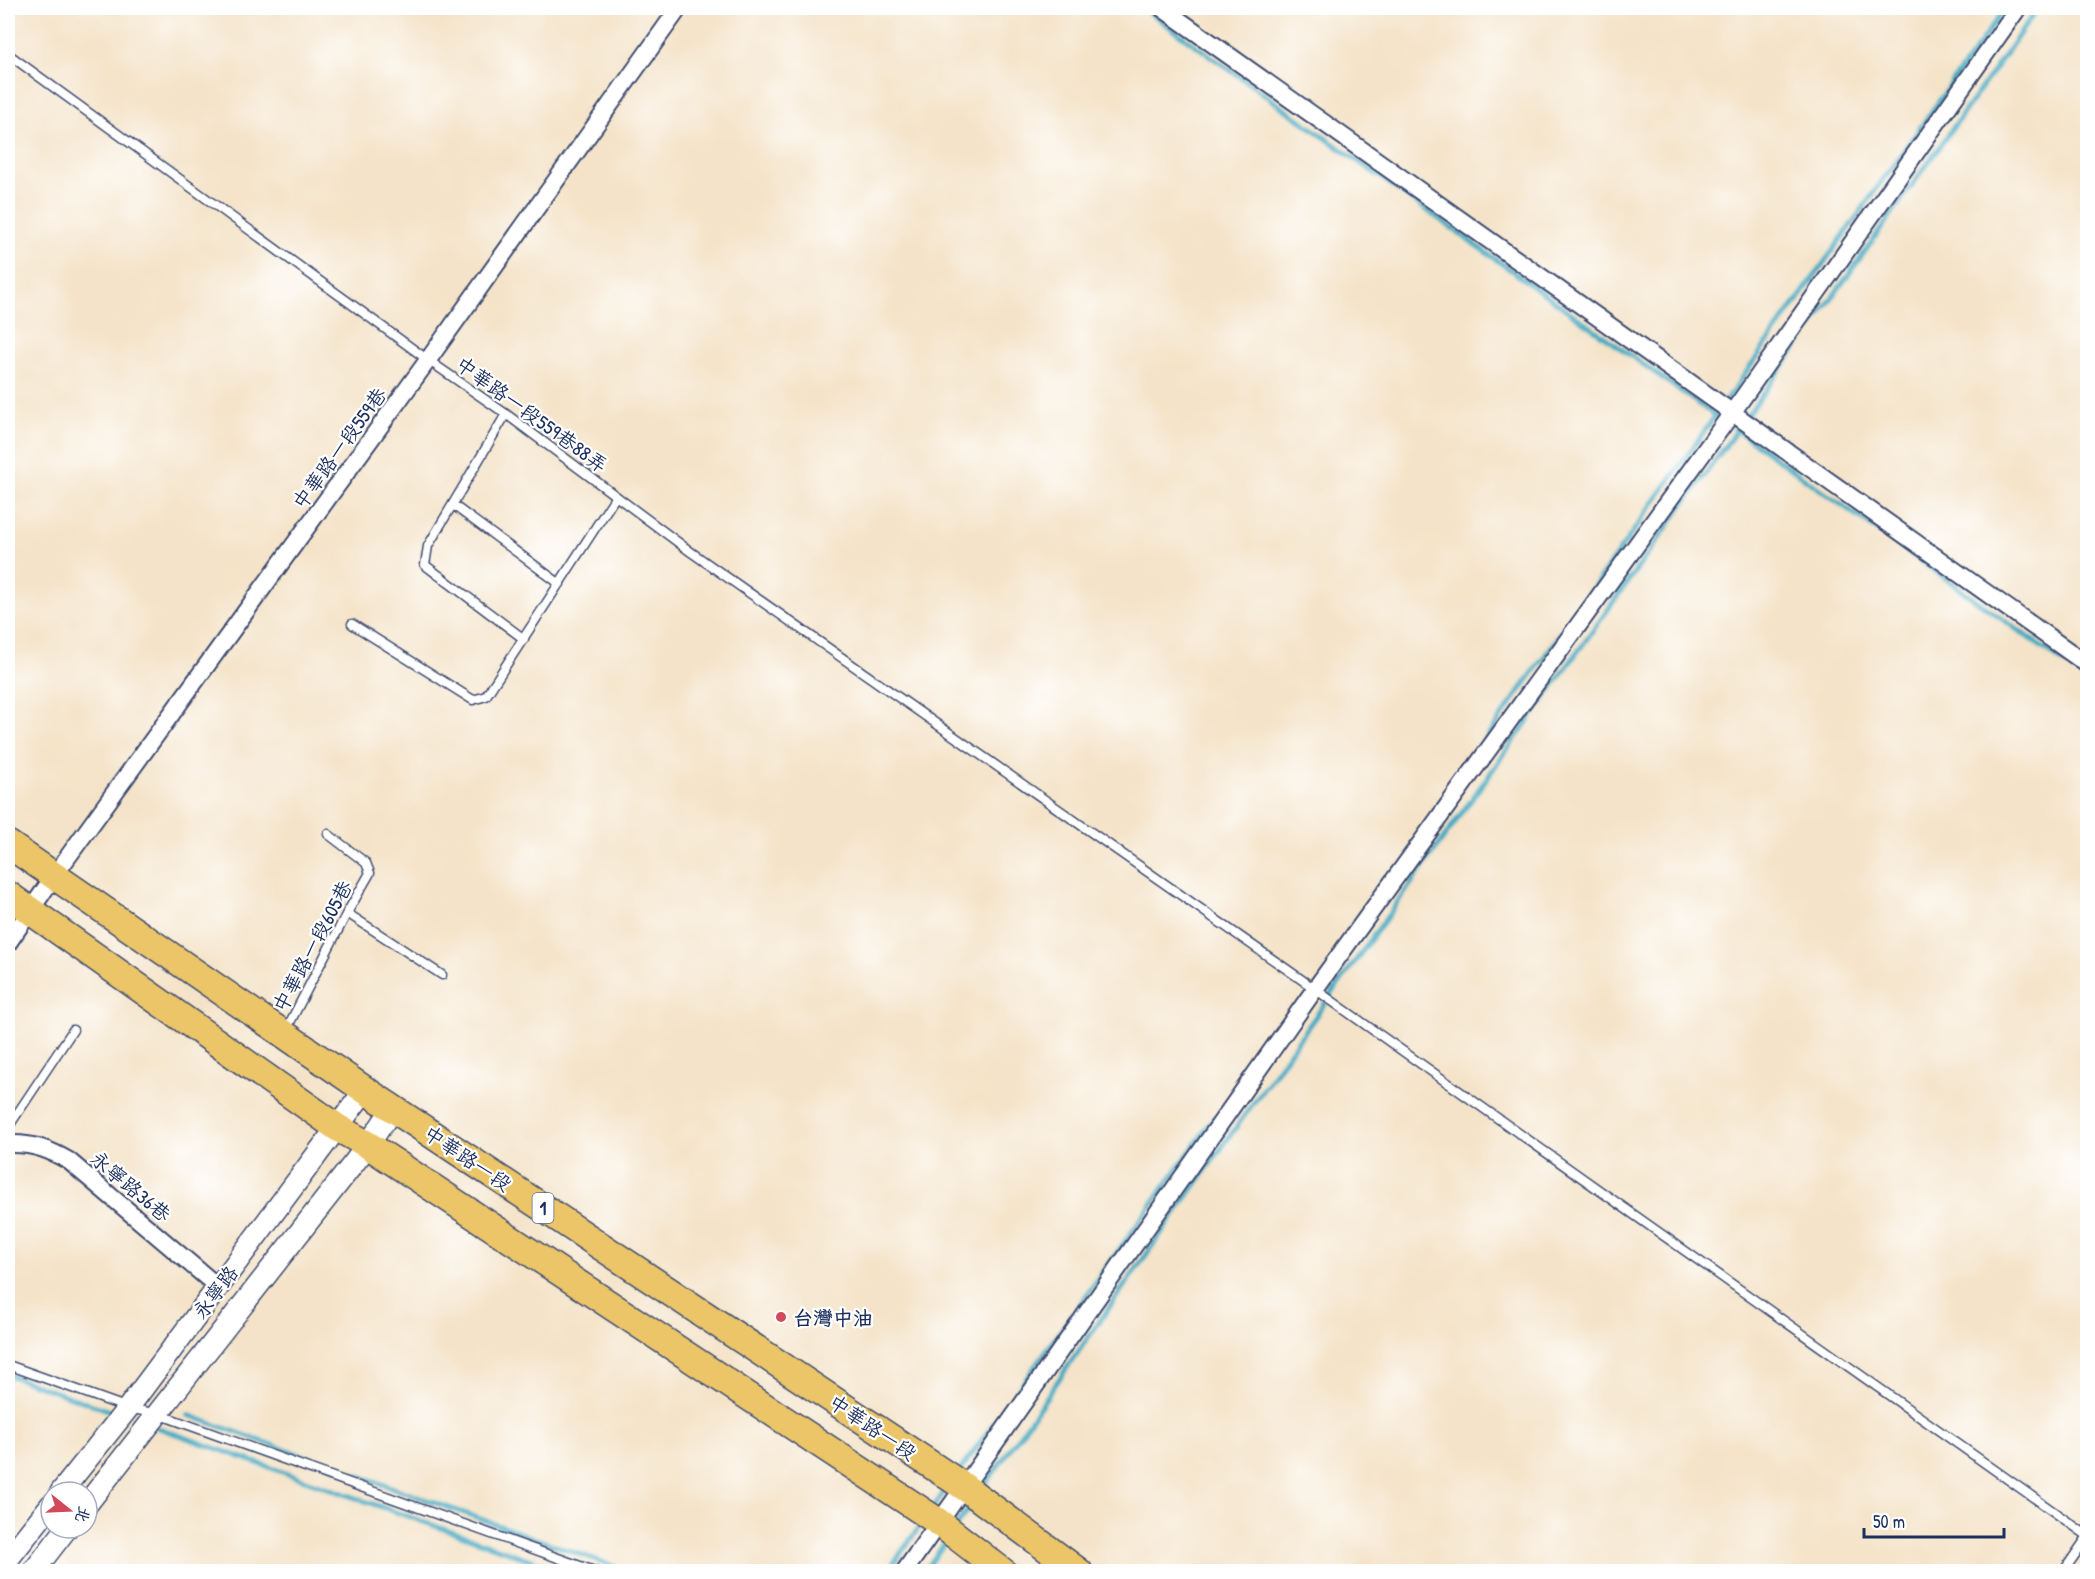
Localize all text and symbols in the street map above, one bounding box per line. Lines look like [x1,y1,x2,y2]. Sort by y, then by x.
street label: 中華路一段559巷88弄 [451,350,613,478]
street label: 中華路一段559巷 [286,381,393,514]
street label: 中華路一段605巷 [266,875,359,1017]
street label: 中華路一段 [419,1119,517,1197]
street label: 永寧路36巷 [85,1144,178,1228]
road number: 1 [532,1193,554,1223]
street label: 永寧路 [186,1259,244,1324]
place label: 台灣中油 [793,1304,873,1331]
marker: 台灣中油 [774,1310,788,1324]
street label: 中華路一段 [824,1388,922,1466]
north arrow [39,1480,99,1540]
scale bar [1864,1501,2004,1539]
text: 北 [70,1504,96,1526]
text: 50 m [1873,1509,1905,1534]

